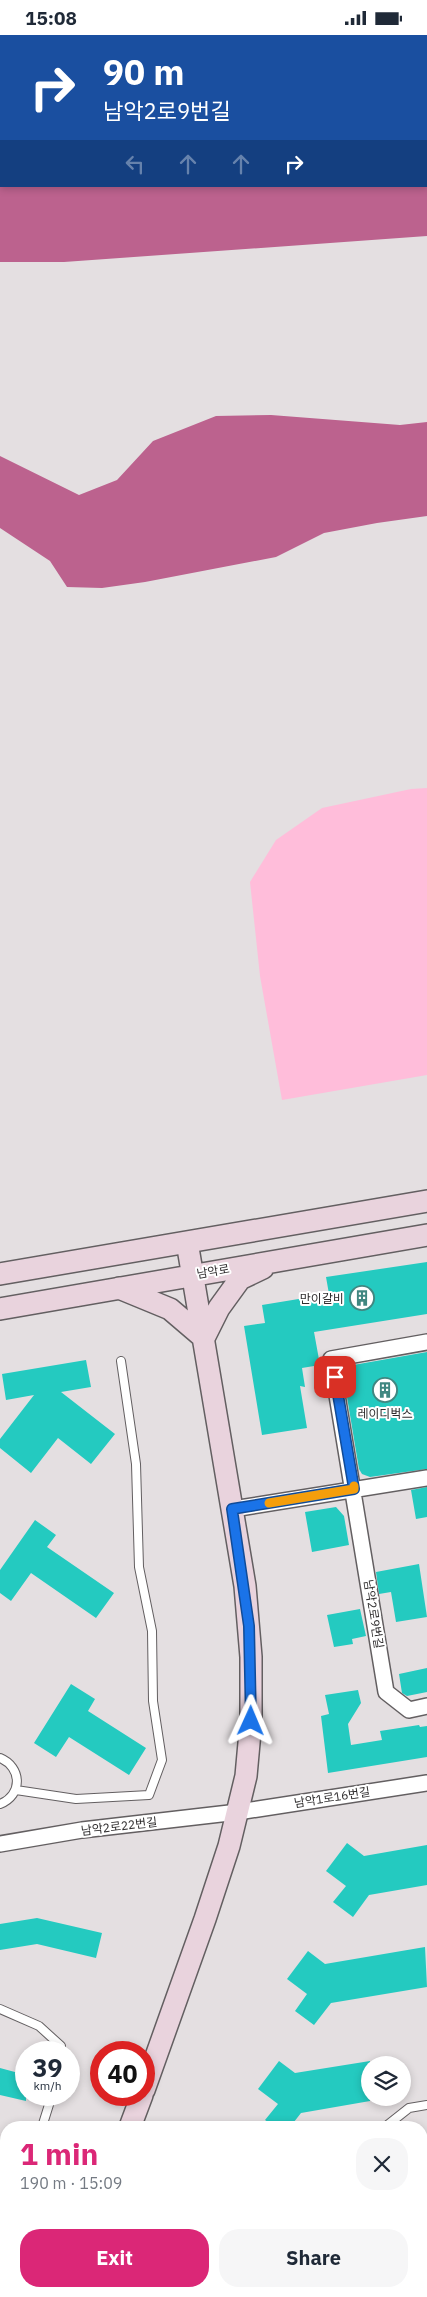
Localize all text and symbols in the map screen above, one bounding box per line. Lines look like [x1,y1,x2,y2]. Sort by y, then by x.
text: 15:08 [25,6,77,30]
text: 90 m [103,49,185,95]
icon: right [20,55,85,120]
text: 남악2로9번길 [103,96,231,125]
icon: left [121,150,149,178]
icon: ahead [174,150,202,178]
icon: ahead [227,150,255,178]
icon: right [280,150,308,178]
street label: 남악로 [195,1261,231,1281]
building icon: 만이갈비 [349,1285,375,1311]
place label: 만이갈비 [300,1291,344,1306]
pin [314,1356,356,1398]
icon: arrive [321,1363,349,1391]
building icon: 레이디벅스 [372,1377,398,1403]
place label: 레이디벅스 [357,1406,413,1421]
street label: 남악2로9번길 [361,1578,387,1650]
position arrow [224,1694,276,1746]
street label: 남악1로16번길 [293,1784,371,1810]
street label: 남악2로22번길 [80,1814,158,1838]
speed limit sign: 40 [90,2041,155,2106]
text: 39 [32,2051,63,2084]
map controls [361,2056,411,2106]
button: layers [361,2056,411,2106]
text: km/h [33,2078,62,2093]
text: 1 min [20,2134,98,2173]
button: close [356,2138,408,2190]
text: 190 m · 15:09 [20,2173,122,2193]
button: Exit [20,2229,209,2287]
button: Share [219,2229,408,2287]

